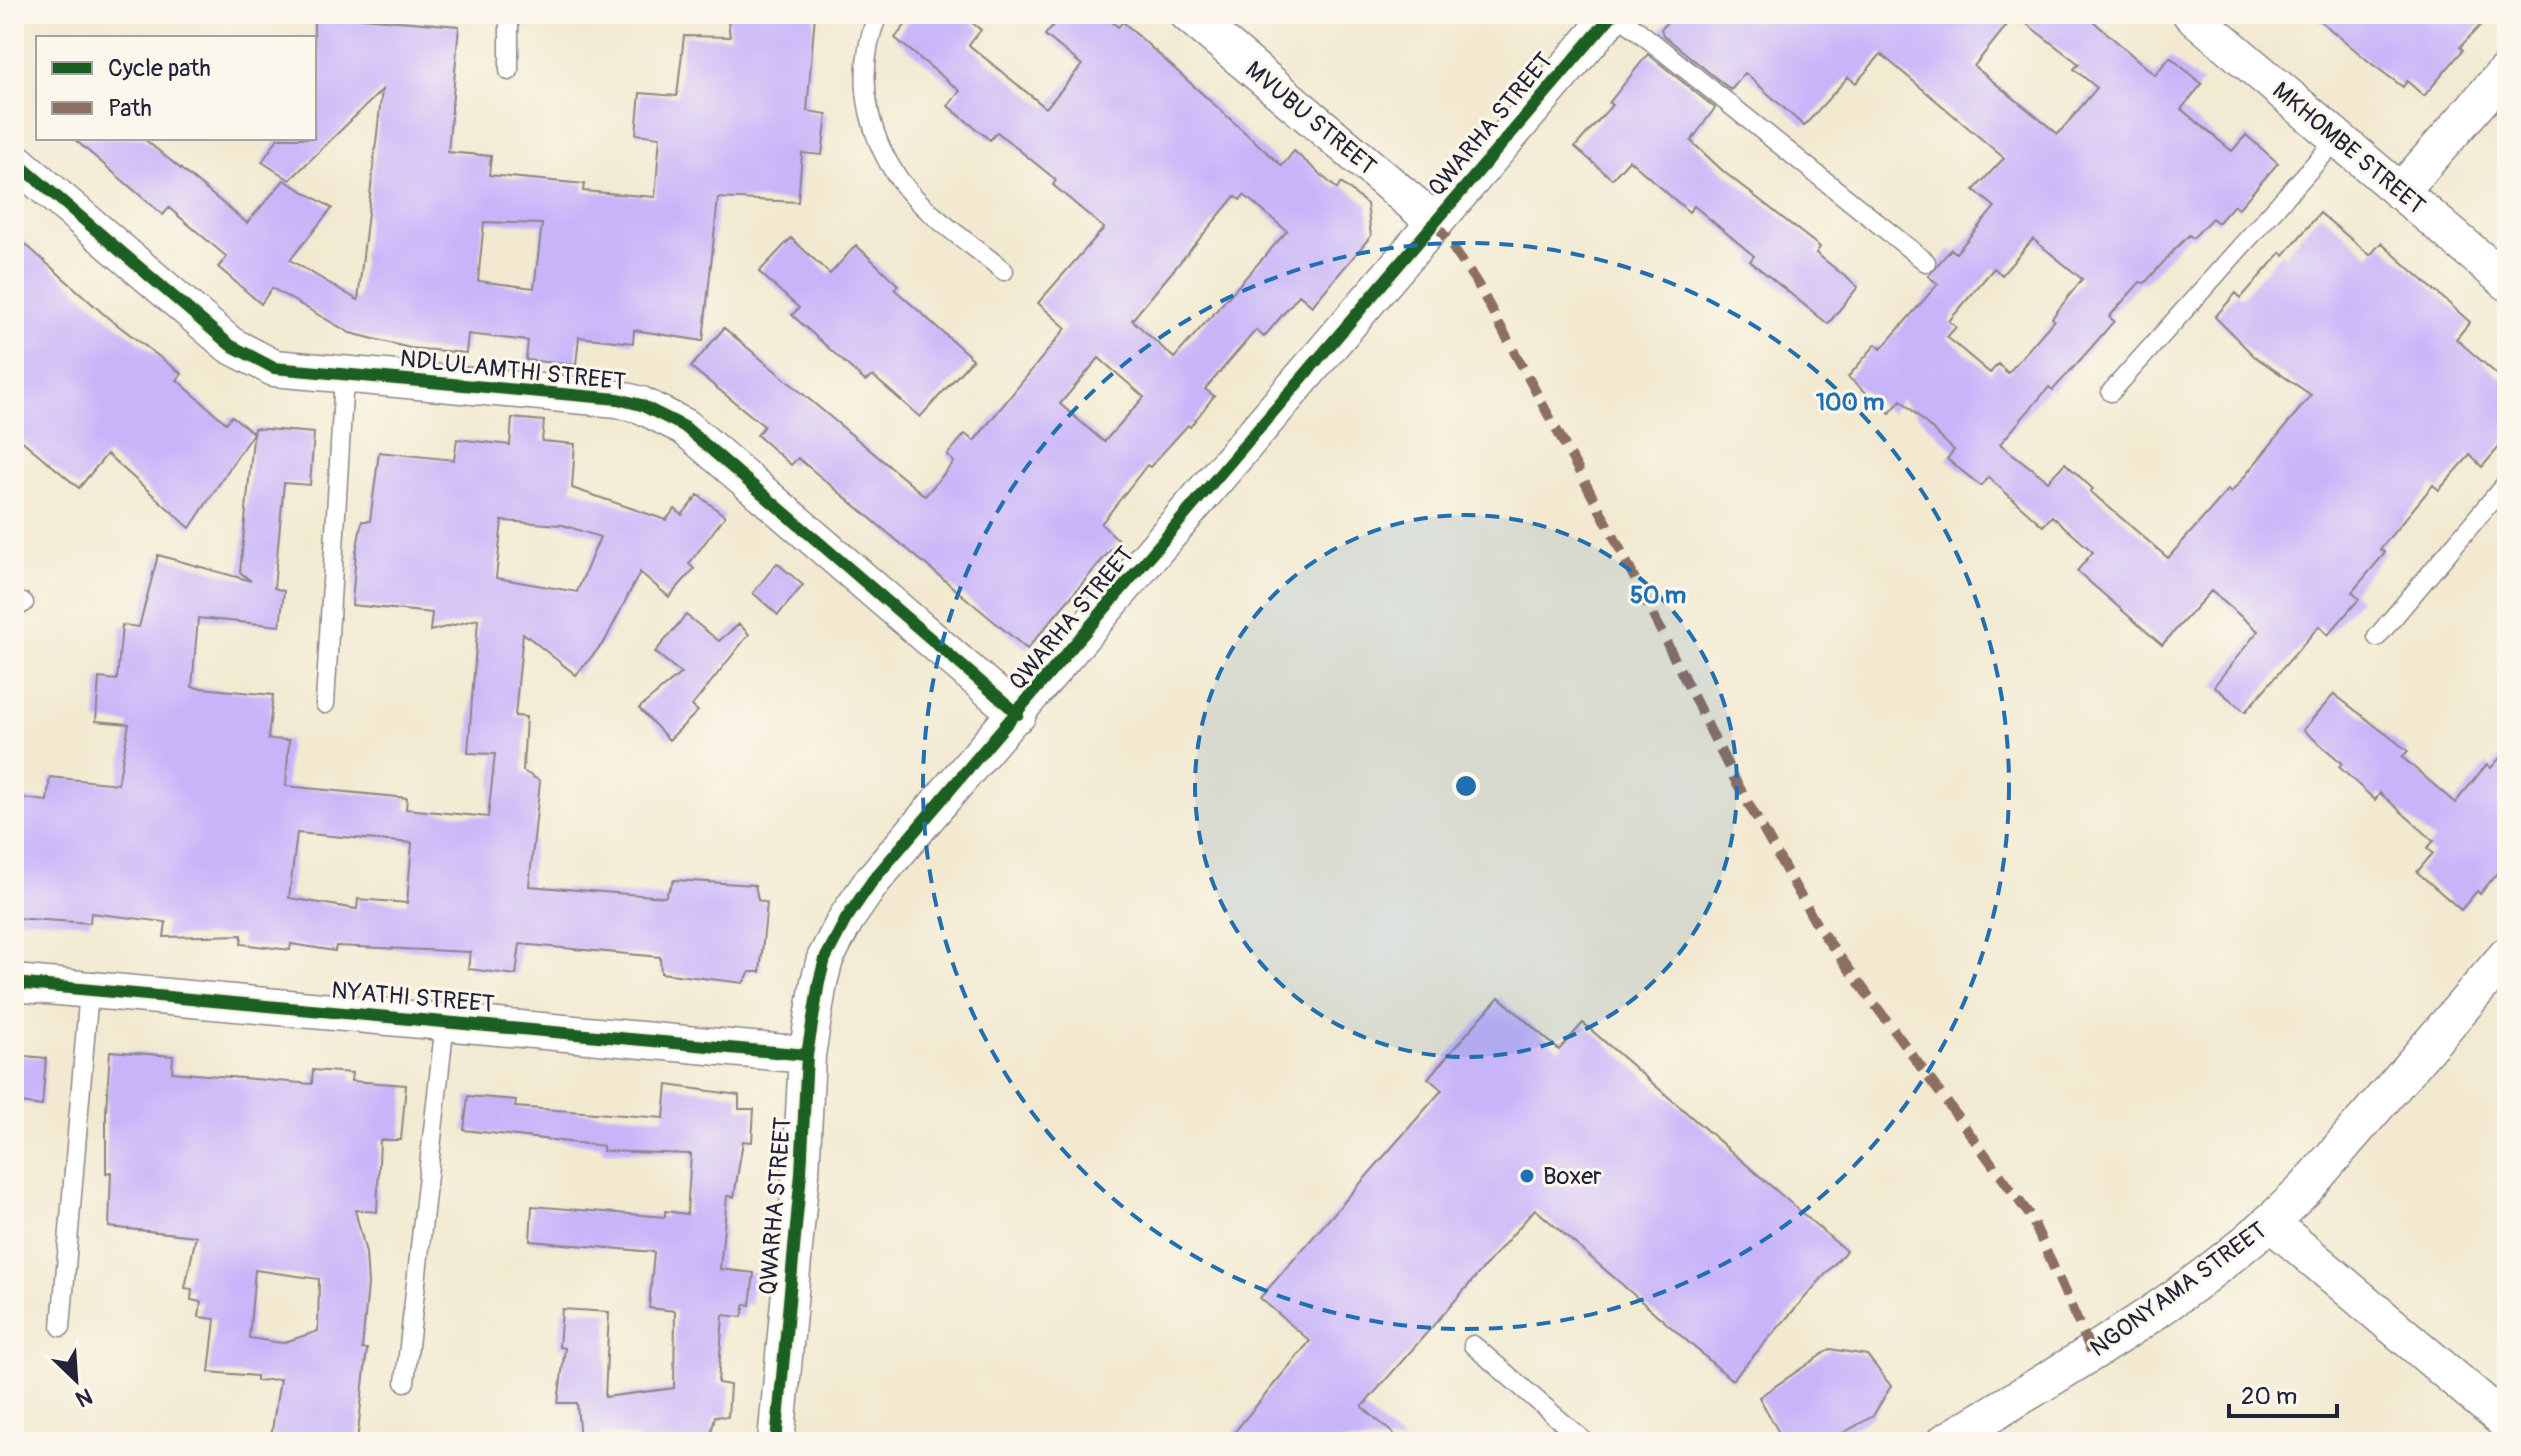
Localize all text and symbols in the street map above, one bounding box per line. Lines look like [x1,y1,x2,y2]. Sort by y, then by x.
legend [36,36,316,140]
street label: QWARHA STREET [1422,47,1559,202]
text: Cycle path [108,54,211,83]
street label: MVUBU STREET [1239,55,1382,181]
street label: MKHOMBE STREET [2266,76,2431,221]
text: Path [108,94,152,123]
street label: NDLULAMTHI STREET [399,344,627,397]
text: 100 m [1816,388,1884,417]
street label: QWARHA STREET [1003,541,1140,696]
text: 50 m [1630,581,1686,610]
centre of rings [1452,772,1480,800]
street label: NYATHI STREET [330,976,496,1019]
street label: QWARHA STREET [753,1116,798,1296]
place label: Boxer [1543,1162,1602,1191]
marker: Boxer [1518,1167,1536,1185]
street label: NGONYAMA STREET [2085,1216,2272,1363]
north arrow [36,1340,116,1420]
scale bar [2229,1368,2337,1418]
text: N [71,1381,97,1413]
text: 20 m [2241,1382,2297,1411]

